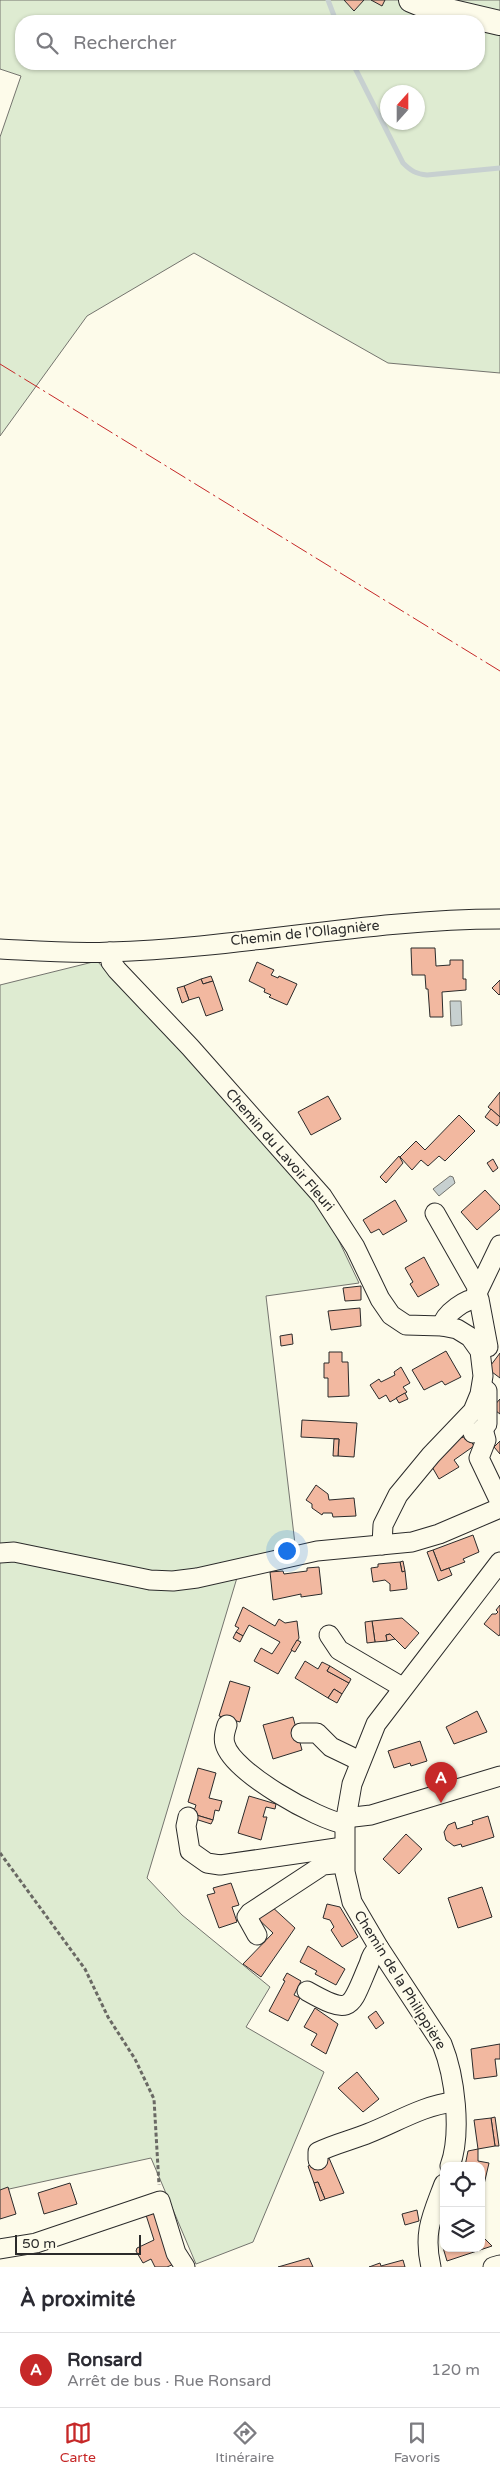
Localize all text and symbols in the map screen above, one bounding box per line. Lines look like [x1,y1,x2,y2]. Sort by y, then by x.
search box [15,15,485,70]
icon: search [33,29,61,57]
text: Rechercher [73,32,176,54]
north arrow [380,85,425,130]
street label: Chemin de l'Ollagnière [230,917,380,949]
street label: Chemin du Lavoir Fleuri [222,1085,338,1215]
your location [274,1538,300,1564]
pin: A [425,1762,457,1803]
street label: Chemin de la Philippière [350,1907,450,2053]
map controls [440,2162,485,2252]
button: locate [440,2162,485,2207]
button: layers [440,2207,485,2252]
scale bar [15,2232,141,2255]
text: 50 m [22,2235,56,2252]
text: À proximité [20,2287,135,2312]
text: Ronsard [67,2349,142,2371]
text: A [30,2360,42,2380]
text: 120 m [431,2360,480,2380]
text: Arrêt de bus · Rue Ronsard [67,2371,271,2391]
tab: Carte [60,2419,96,2466]
tab: Itinéraire [215,2419,274,2466]
tab: Favoris [394,2419,440,2466]

